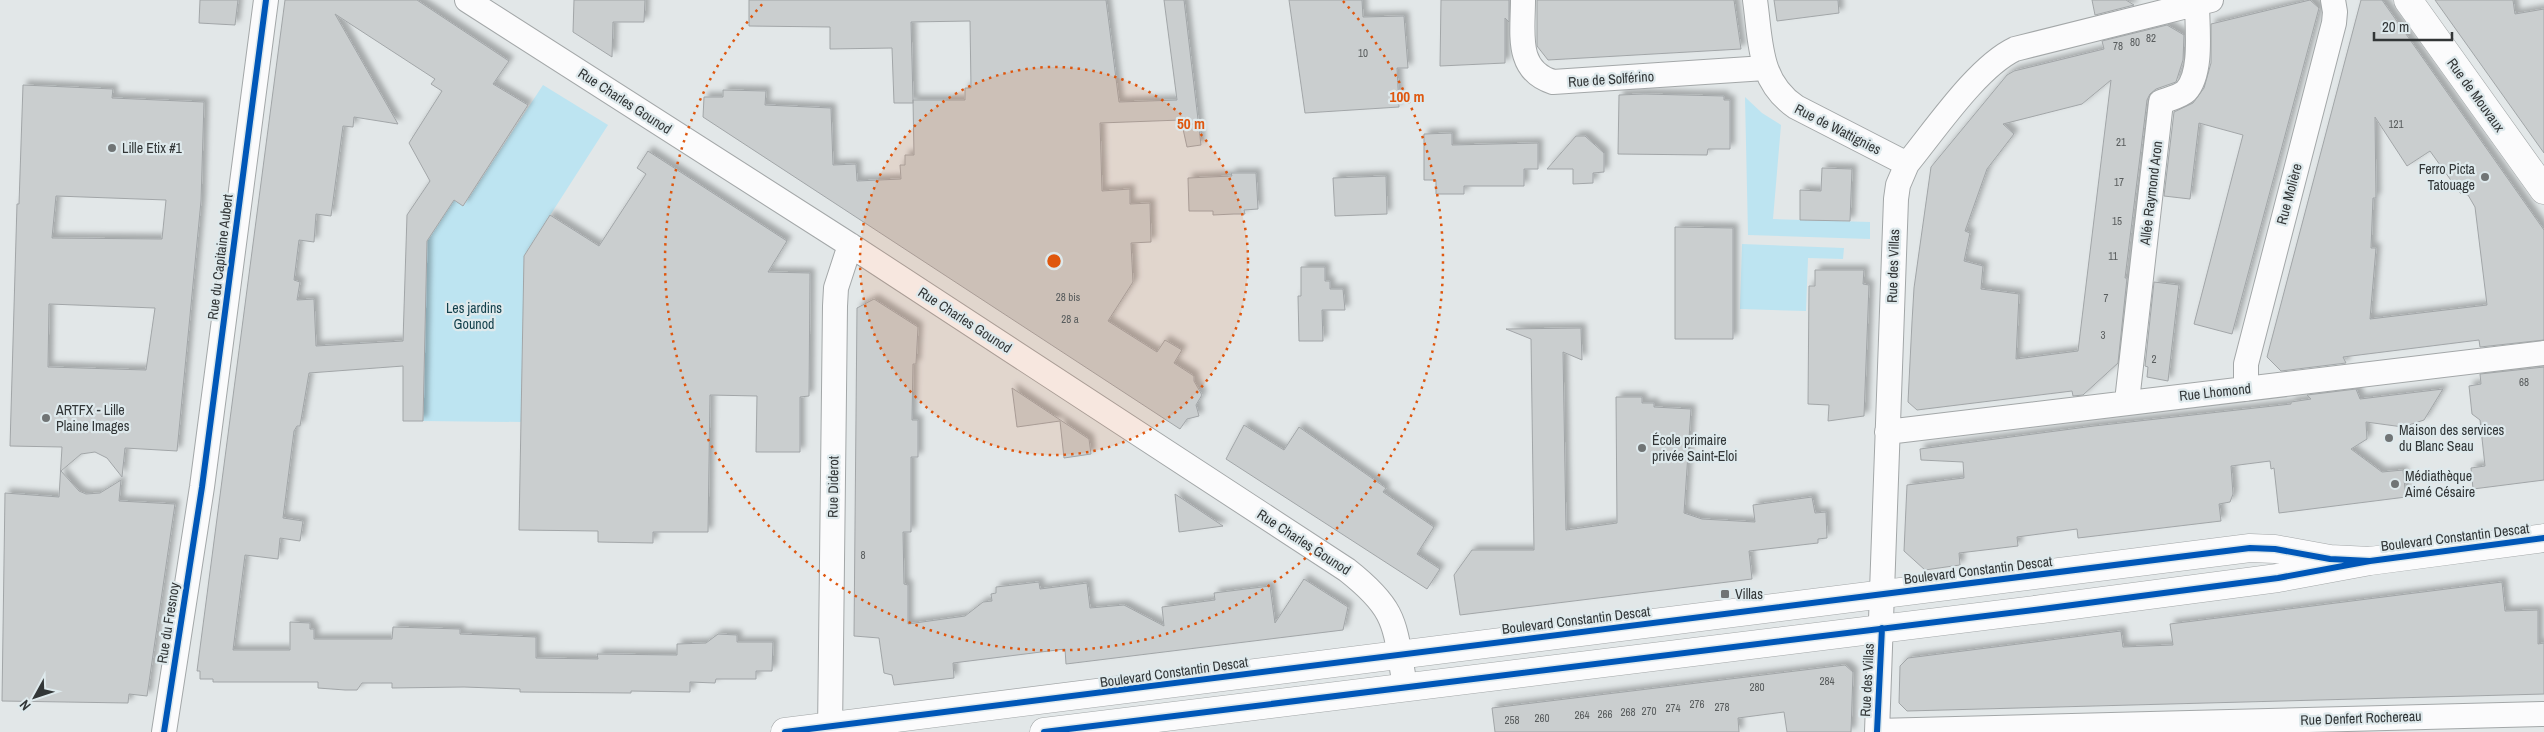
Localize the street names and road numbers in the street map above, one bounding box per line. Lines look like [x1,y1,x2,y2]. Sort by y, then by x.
street label: Rue de Mouvaux [2443,55,2509,136]
street label: Rue Charles Gounod [575,64,675,138]
street label: Rue de Solférino [1567,67,1655,91]
street label: Rue de Wattignies [1792,99,1884,159]
street label: Allée Raymond Aron [2136,140,2166,247]
street label: Rue Molière [2272,161,2306,227]
street label: Rue du Capitaine Aubert [203,193,237,321]
street label: Rue des Villas [1883,229,1903,303]
street label: Rue Charles Gounod [915,283,1015,357]
street label: Rue Lhomond [2178,379,2252,405]
street label: Rue Diderot [823,456,843,518]
street label: Rue Charles Gounod [1254,505,1354,579]
street label: Boulevard Constantin Descat [2380,519,2530,555]
street label: Boulevard Constantin Descat [1903,552,2053,588]
street label: Rue du Fresnoy [153,581,183,665]
street label: Boulevard Constantin Descat [1501,602,1651,638]
street label: Rue des Villas [1856,642,1878,717]
street label: Boulevard Constantin Descat [1099,653,1249,691]
street label: Rue Denfert Rochereau [2300,707,2422,729]

